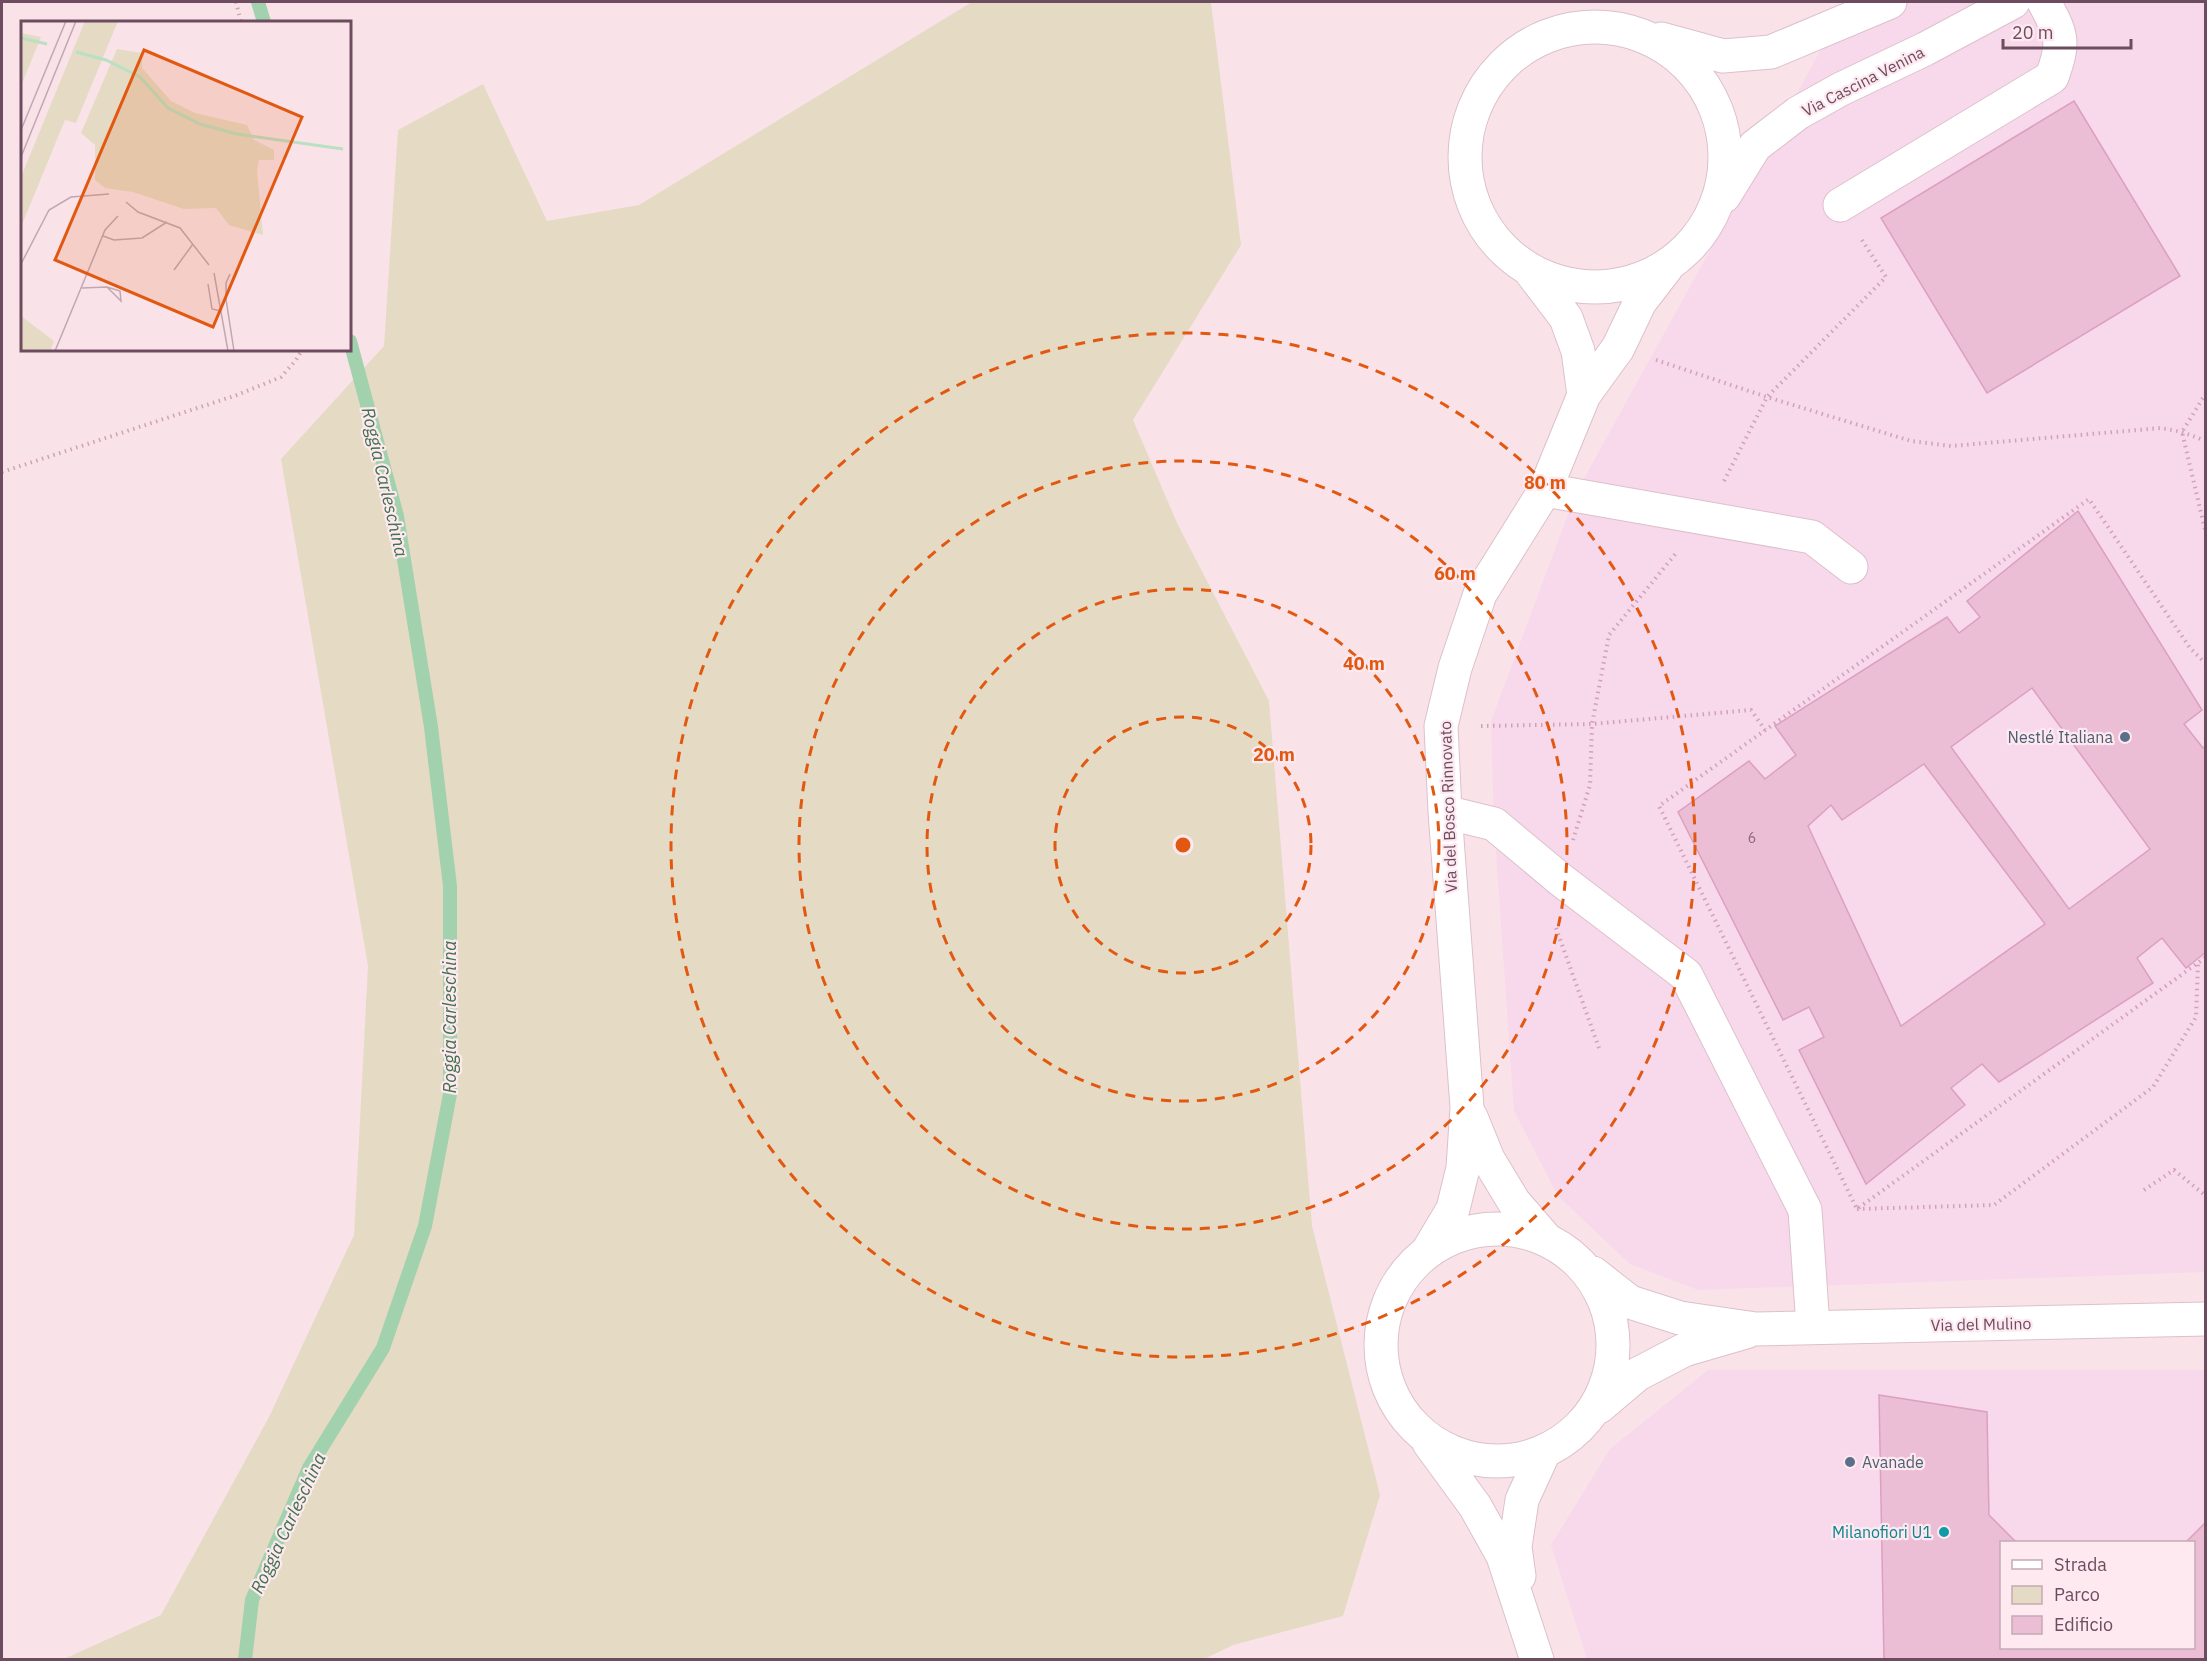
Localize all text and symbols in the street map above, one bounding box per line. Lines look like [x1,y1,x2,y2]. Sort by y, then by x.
scale bar [2003,12,2130,50]
inset map [21,21,351,351]
text: 20 m [2012,21,2054,44]
street label: Via Cascina Venina [1799,41,1928,120]
water label: Roggia Carleschina [357,405,413,559]
text: 80 m [1524,471,1566,494]
text: 60 m [1434,562,1476,585]
text: 40 m [1343,652,1385,675]
street label: Via del Bosco Rinnovato [1435,721,1461,893]
place label: Nestlé Italiana [2008,727,2113,747]
marker: Nestlé Italiana [2118,730,2132,744]
text: 20 m [1253,743,1295,766]
house number: 6 [1748,829,1756,847]
centre of rings [1173,835,1193,855]
water label: Roggia Carleschina [438,941,461,1093]
street label: Via del Mulino [1930,1313,2032,1335]
water label: Roggia Carleschina [245,1449,331,1597]
place label: Avanade [1862,1452,1924,1472]
marker: Avanade [1843,1455,1857,1469]
place label: Milanofiori U1 [1832,1522,1932,1542]
marker: Milanofiori U1 [1937,1525,1951,1539]
legend [2000,1541,2195,1649]
text: Strada [2054,1553,2107,1576]
text: Parco [2054,1583,2100,1606]
text: Edificio [2054,1613,2113,1636]

